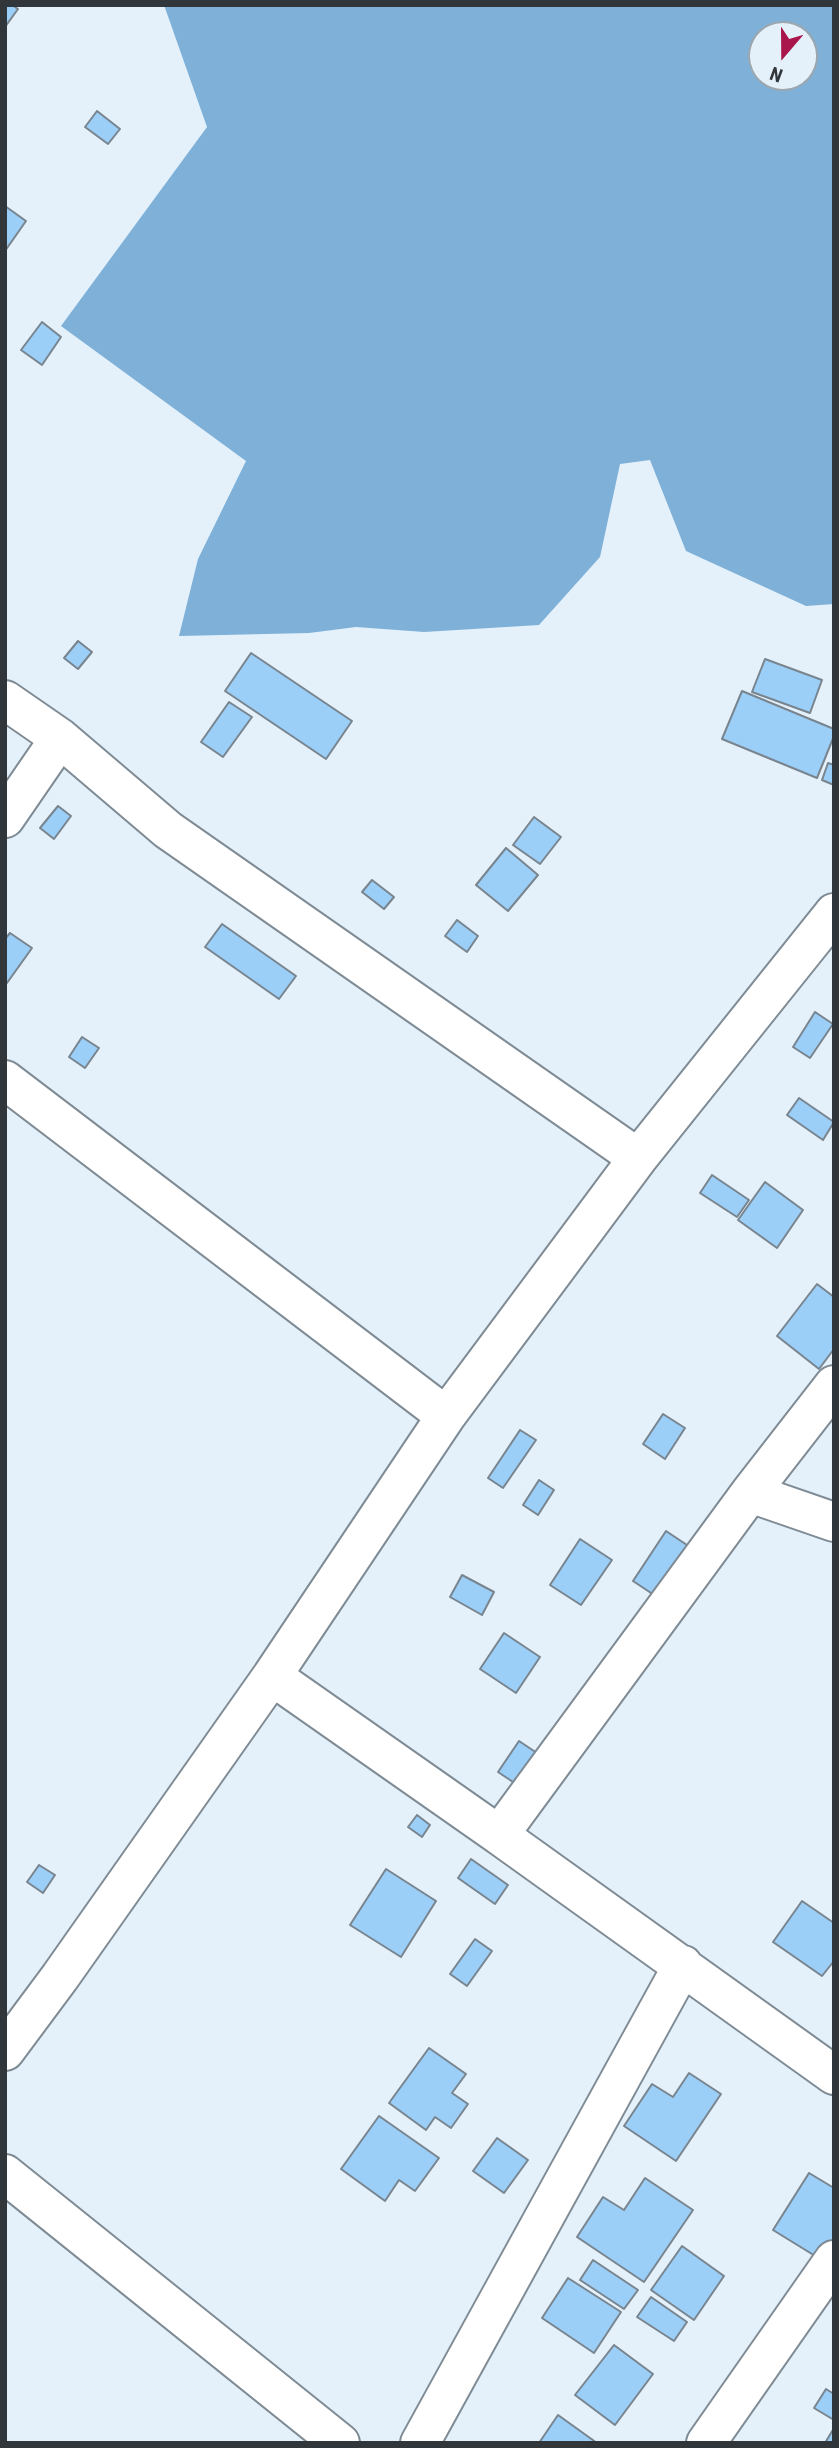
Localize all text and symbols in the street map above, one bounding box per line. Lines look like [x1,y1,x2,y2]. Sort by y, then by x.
north arrow [748,21,818,91]
text: N [767,62,786,87]

